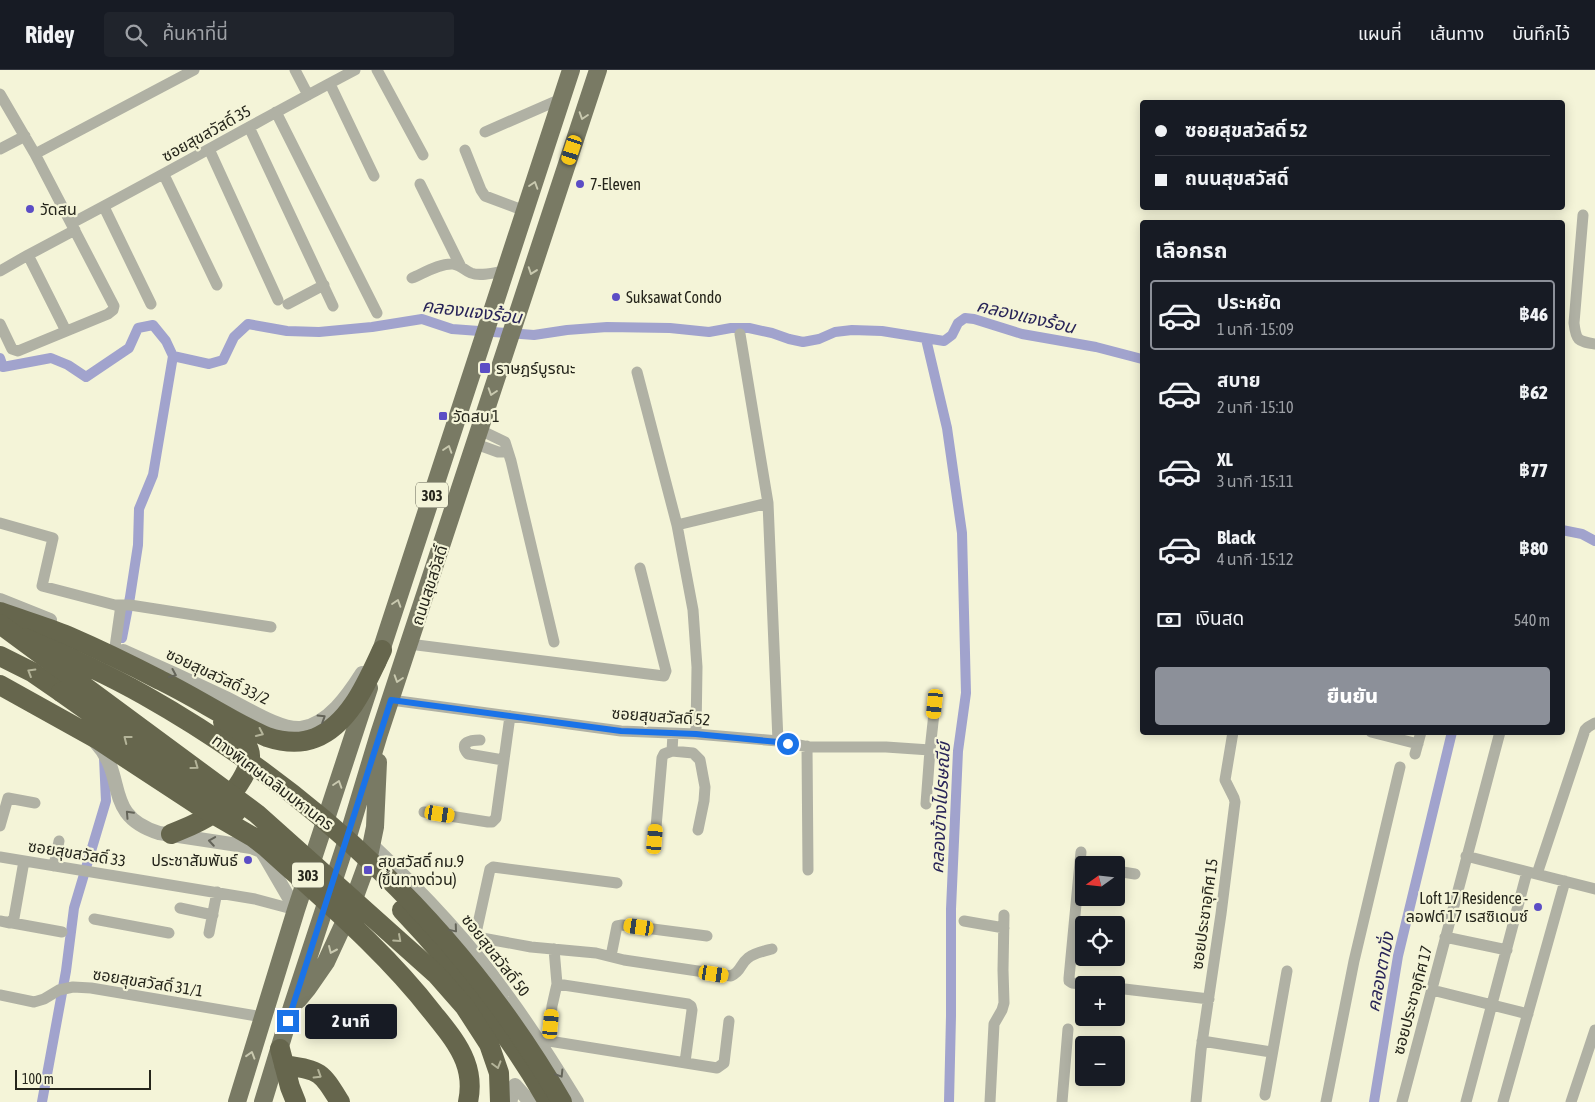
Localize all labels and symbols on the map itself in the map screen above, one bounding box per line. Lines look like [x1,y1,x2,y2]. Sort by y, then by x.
street label: ซอยสุขสวัสดิ์ 35 [158,101,254,166]
one-way arrow [579,112,589,120]
car [560,133,583,167]
place label: 7-Eleven [590,175,641,193]
marker: 7-Eleven [574,178,586,190]
one-way arrow [528,182,538,190]
place label: วัดสน [40,200,77,218]
marker: วัดสน [24,203,36,215]
one-way arrow [528,266,538,274]
place label: Suksawat Condo [626,288,722,306]
marker: Suksawat Condo [610,291,622,303]
water label: คลองแจงร้อน [421,294,524,328]
water label: คลองแจงร้อน [975,294,1078,338]
place label: ราษฎร์บูรณะ [496,359,575,378]
marker: ราษฎร์บูรณะ [478,361,492,375]
one-way arrow [488,387,498,396]
place label: วัดสน 1 [453,407,499,425]
marker: วัดสน 1 [437,410,449,422]
one-way arrow [442,445,452,454]
road number: 303 [416,482,448,508]
street label: ถนนสุขสวัสดิ์ [408,543,451,628]
one-way arrow [391,600,401,608]
street label: ซอยสุขสวัสดิ์ 33/2 [163,644,272,709]
one-way arrow [168,667,177,678]
one-way arrow [28,669,37,679]
one-way arrow [394,675,404,683]
car [925,688,944,720]
street label: ซอยสุขสวัสดิ์ 52 [611,704,711,729]
one-way arrow [316,715,325,725]
one-way arrow [255,727,264,738]
street label: ทางพิเศษเฉลิมมหานคร [209,731,337,834]
route start [777,733,799,755]
one-way arrow [124,737,133,745]
water label: คลองข้างไปรษณีย์ [926,739,954,874]
one-way arrow [189,761,198,769]
one-way arrow [332,780,342,788]
car [424,804,455,824]
one-way arrow [125,811,134,820]
car [646,823,663,855]
street label: ซอยสุขสวัสดิ์ 33 [27,836,127,871]
one-way arrow [208,837,217,847]
place label: ประชาสัมพันธ์ [151,851,238,869]
place label: สุขสวัสดิ์ กม.9 (ขึ้นทางด่วน) [378,852,464,889]
marker: ประชาสัมพันธ์ [242,854,254,866]
north arrow [1075,856,1125,906]
street label: ซอยประชาอุทิศ 15 [1187,857,1222,971]
road number: 303 [292,862,324,888]
marker: สุขสวัสดิ์ กม.9 (ขึ้นทางด่วน) [362,864,374,876]
place label: Loft 17 Residence - ลอฟต์ 17 เรสซิเดนซ์ [1406,889,1528,925]
marker: Loft 17 Residence - ลอฟต์ 17 เรสซิเดนซ์ [1532,901,1544,913]
street label: ซอยสุขสวัสดิ์ 50 [458,911,534,1000]
car [623,917,654,937]
one-way arrow [448,923,456,932]
water label: คลองตามั่ง [1361,929,1398,1014]
one-way arrow [393,933,402,942]
street label: ซอยประชาอุทิศ 17 [1389,944,1436,1057]
one-way arrow [327,945,338,954]
street label: ซอยสุขสวัสดิ์ 31/1 [91,964,205,1001]
car [698,964,729,984]
callout: 2 นาที [306,1004,398,1038]
car [542,1008,559,1040]
route end [277,1010,299,1032]
one-way arrow [246,1052,256,1060]
one-way arrow [491,1061,501,1069]
scale bar [15,1067,151,1090]
one-way arrow [313,1068,322,1078]
one-way arrow [554,1068,563,1078]

